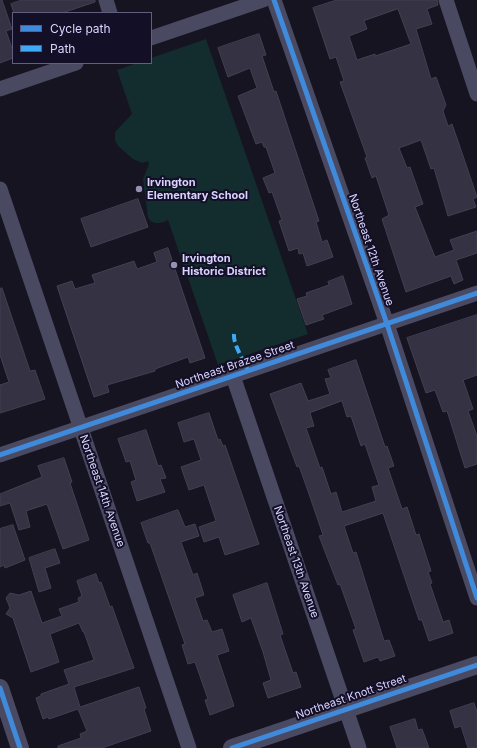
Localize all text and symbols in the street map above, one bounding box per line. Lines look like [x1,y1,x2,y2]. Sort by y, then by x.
legend [12,12,152,64]
text: Cycle path [50,21,111,36]
text: Path [50,41,75,56]
place label: Irvington Elementary School [147,176,248,202]
marker: Irvington Elementary School [134,184,144,194]
street label: Northeast 12th Avenue [346,192,396,308]
place label: Irvington Historic District [182,252,266,278]
marker: Irvington Historic District [169,260,179,270]
street label: Northeast Brazee Street [174,338,296,392]
street label: Northeast 14th Avenue [77,433,127,549]
street label: Northeast 13th Avenue [271,504,321,620]
street label: Northeast Knott Street [294,672,408,722]

